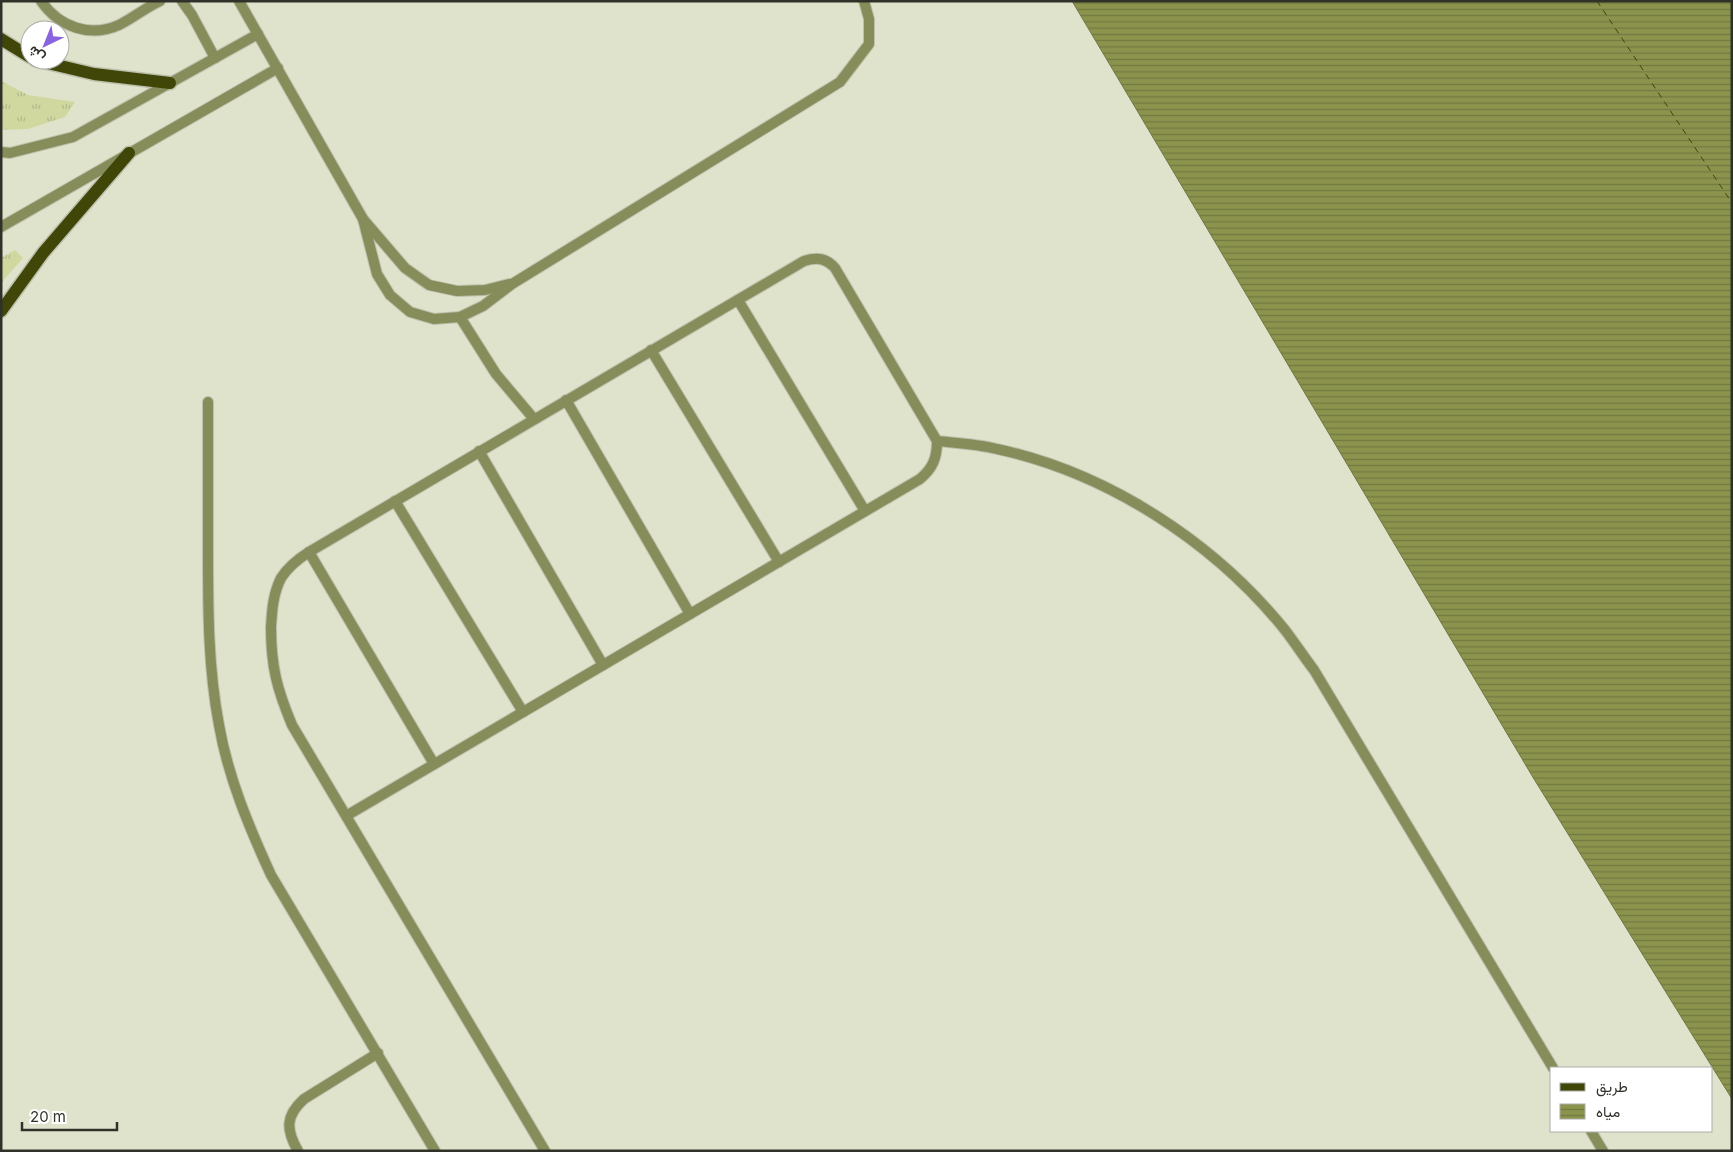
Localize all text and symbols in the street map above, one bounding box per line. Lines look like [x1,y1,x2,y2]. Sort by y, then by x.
north arrow [20,20,70,70]
text: ش [24,42,48,67]
legend [1550,1067,1713,1132]
text: طريق [1596,1077,1628,1097]
scale bar [22,1100,118,1132]
text: مياه [1596,1102,1620,1121]
text: 20 m [30,1107,66,1126]

